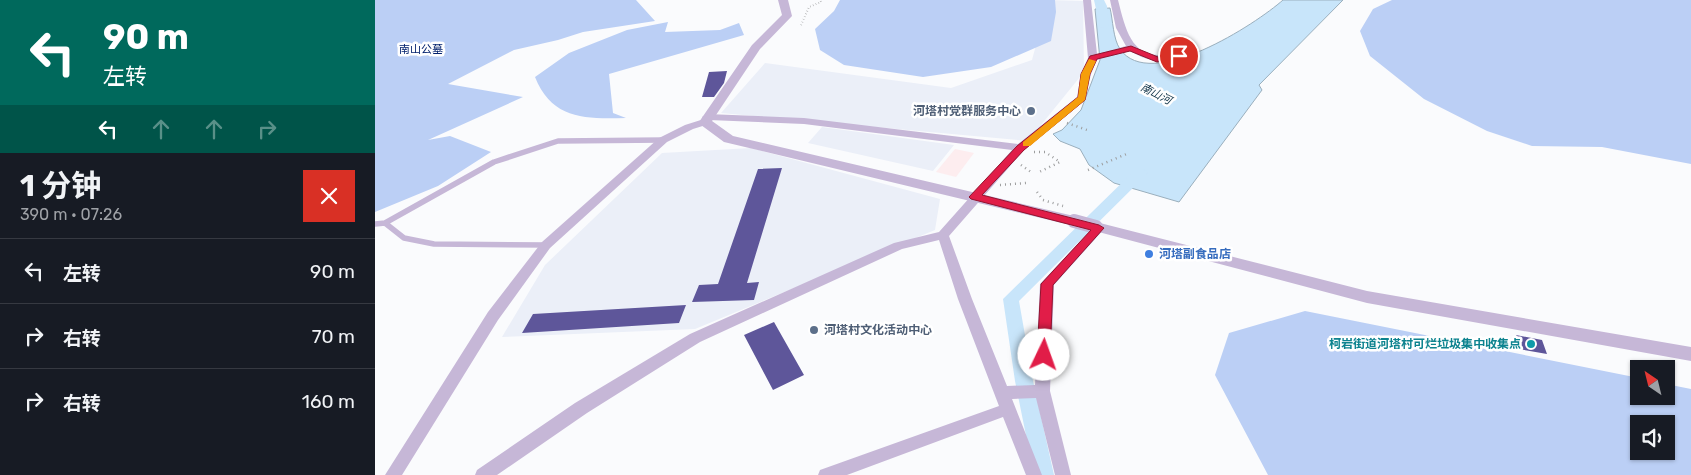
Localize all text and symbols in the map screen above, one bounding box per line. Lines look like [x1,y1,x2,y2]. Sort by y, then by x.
text: 90 m [103,16,189,58]
icon: left [20,20,85,85]
pin [1158,35,1200,77]
icon: arrive [1165,42,1193,70]
park label: 南山公墓 [399,43,443,56]
text: 左转 [103,63,147,90]
water label: 南山河 [1138,81,1175,108]
place label: 河塔村党群服务中心 [913,104,1021,118]
marker: 河塔村党群服务中心 [1025,105,1037,117]
icon: left [94,115,122,143]
icon: ahead [147,115,175,143]
icon: ahead [200,115,228,143]
icon: right [253,115,281,143]
text: 1 分钟 [20,168,101,204]
button: close [303,170,355,222]
text: 390 m · 07:26 [20,205,122,224]
place label: 河塔副食品店 [1159,247,1231,261]
marker: 河塔副食品店 [1143,248,1155,260]
icon: left [20,257,48,285]
text: 90 m [310,260,355,283]
text: 左转 [63,262,101,285]
icon: right [20,322,48,350]
place label: 河塔村文化活动中心 [824,323,932,337]
marker: 河塔村文化活动中心 [808,324,820,336]
text: 70 m [312,325,355,348]
text: 右转 [63,327,101,350]
position arrow [1017,328,1069,380]
place label: 柯岩街道河塔村可烂垃圾集中收集点 [1329,337,1521,351]
marker: 柯岩街道河塔村可烂垃圾集中收集点 [1525,338,1537,350]
north arrow [1630,360,1675,405]
map controls [1630,360,1675,460]
icon: right [20,387,48,415]
text: 160 m [302,390,355,413]
text: 右转 [63,392,101,415]
button: sound [1630,415,1675,460]

